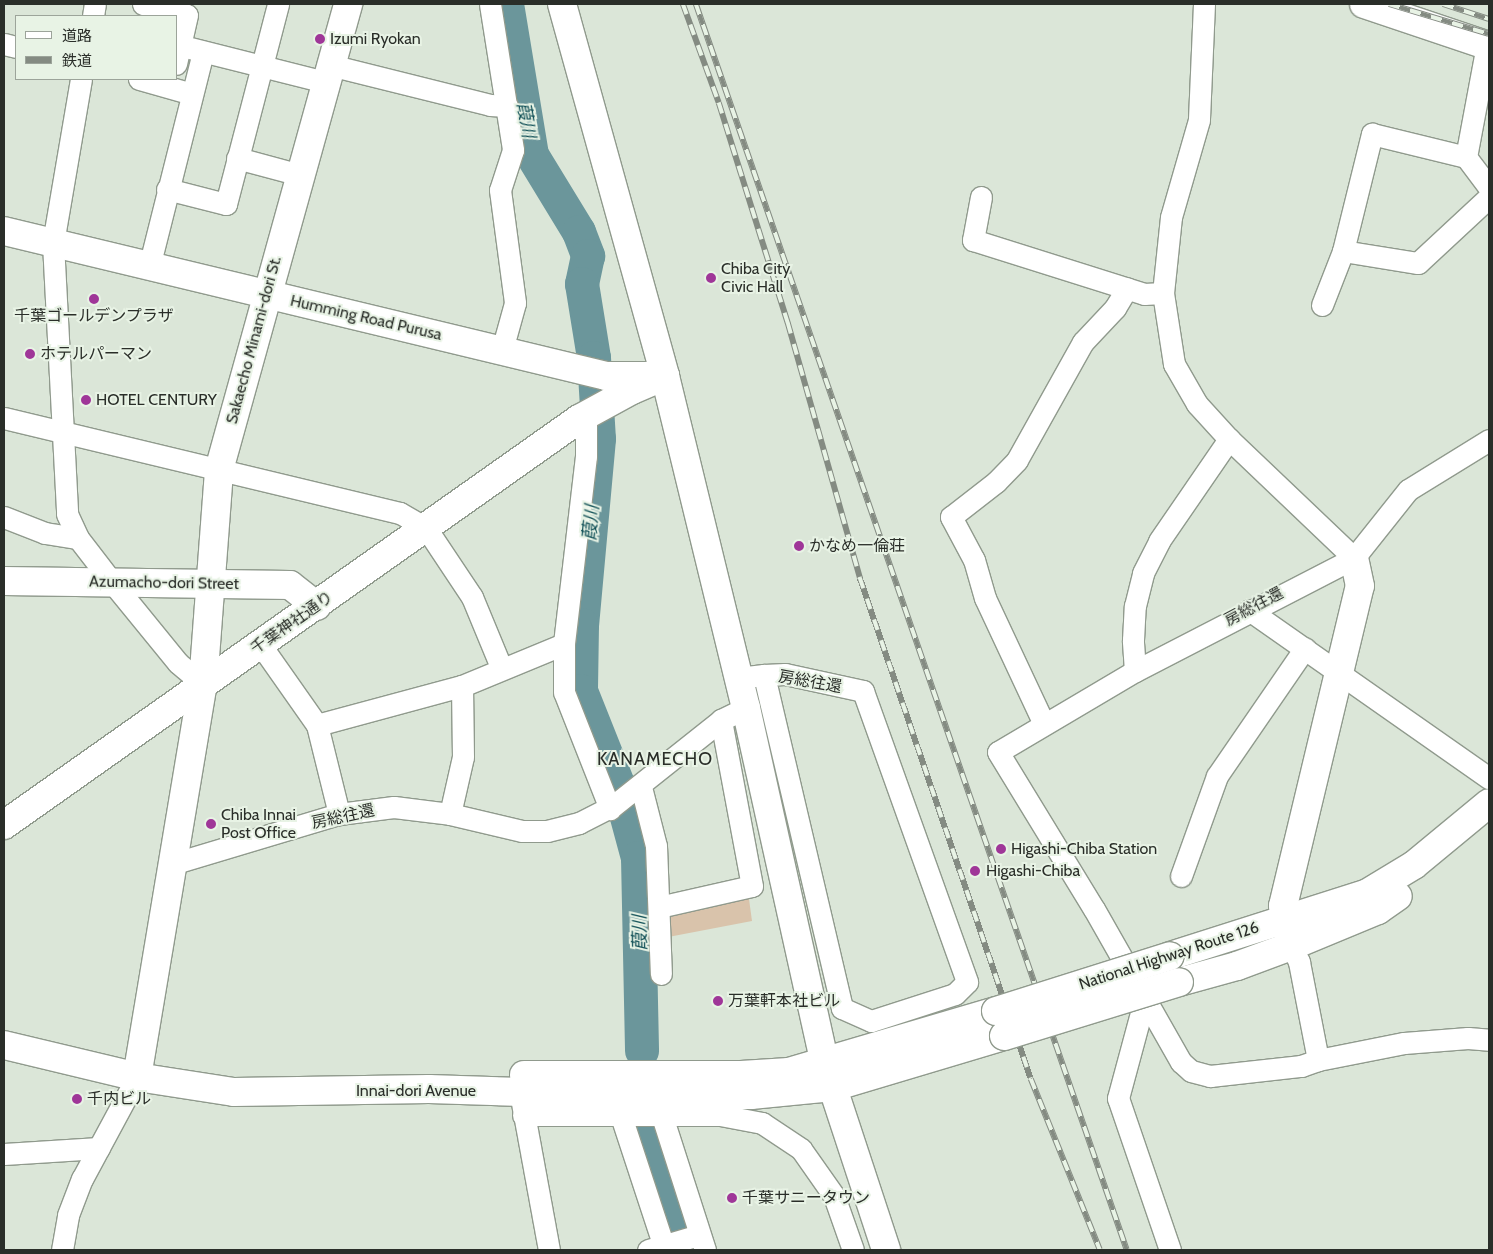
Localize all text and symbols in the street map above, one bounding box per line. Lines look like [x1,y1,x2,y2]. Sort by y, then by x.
legend [15,15,178,80]
text: 道路 [62,27,92,45]
place label: Izumi Ryokan [330,29,421,49]
marker: Izumi Ryokan [314,33,326,45]
text: 鉄道 [62,52,92,70]
water label: 葭川 [512,100,540,140]
street label: Sakaecho Minami-dori St. [222,254,286,426]
place label: Chiba City Civic Hall [721,259,790,297]
marker: Chiba City Civic Hall [705,272,717,284]
street label: Humming Road Purusa [288,291,444,345]
marker: 千葉ゴールデンプラザ [88,293,100,305]
place label: 千葉ゴールデンプラザ [14,306,174,326]
place label: ホテルパーマン [40,344,152,364]
marker: ホテルパーマン [24,348,36,360]
place label: HOTEL CENTURY [96,390,217,410]
marker: HOTEL CENTURY [80,394,92,406]
water label: 葭川 [579,504,603,542]
place label: かなめ一倫荘 [809,536,905,556]
marker: かなめ一倫荘 [793,540,805,552]
street label: Azumacho-dori Street [89,572,239,594]
street label: 房総往還 [1221,584,1287,630]
street label: 千葉神社通り [247,588,337,658]
street label: 房総往還 [777,667,843,697]
district label: KANAMECHO [596,748,714,770]
street label: 房総往還 [310,801,376,833]
place label: Chiba Innai Post Office [221,805,296,843]
marker: Chiba Innai Post Office [205,818,217,830]
place label: Higashi-Chiba Station [1011,839,1157,859]
marker: Higashi-Chiba Station [995,843,1007,855]
place label: Higashi-Chiba [986,861,1080,881]
marker: Higashi-Chiba [968,864,982,878]
water label: 葭川 [629,915,651,951]
street label: National Highway Route 126 [1077,918,1261,994]
place label: 万葉軒本社ビル [728,991,840,1011]
marker: 万葉軒本社ビル [712,995,724,1007]
street label: Innai-dori Avenue [356,1081,476,1101]
place label: 千内ビル [87,1089,151,1109]
marker: 千内ビル [71,1093,83,1105]
place label: 千葉サニータウン [742,1188,870,1208]
marker: 千葉サニータウン [726,1192,738,1204]

